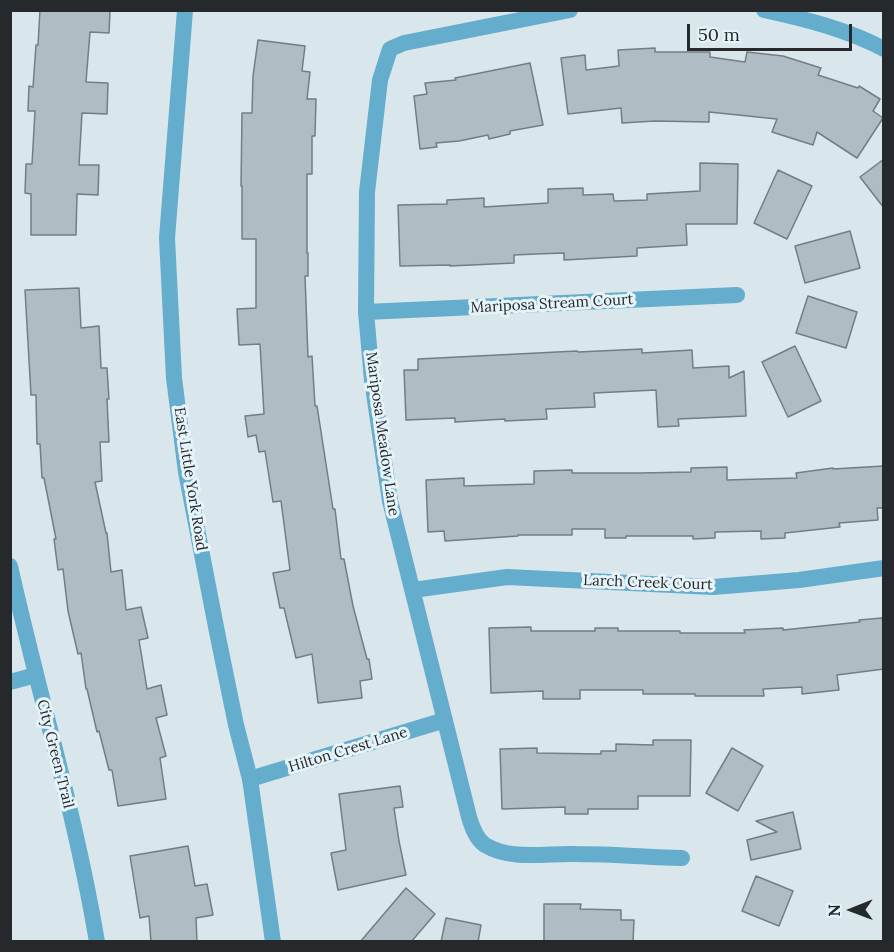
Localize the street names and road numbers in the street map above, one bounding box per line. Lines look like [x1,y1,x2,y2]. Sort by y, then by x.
street label: Mariposa Stream Court [470,291,634,317]
street label: Mariposa Meadow Lane [362,351,402,517]
street label: East Little York Road [170,406,210,552]
street label: Larch Creek Court [583,572,713,594]
street label: City Green Trail [33,698,77,810]
street label: Hilton Crest Lane [286,723,410,777]

